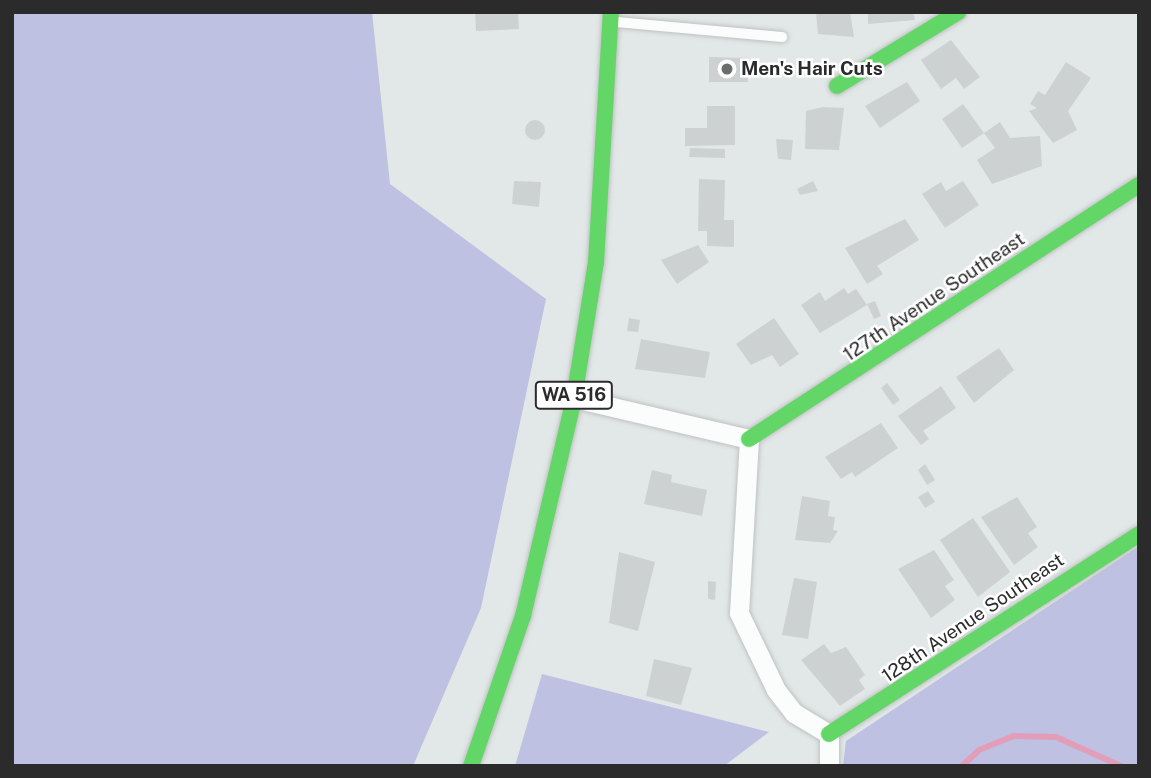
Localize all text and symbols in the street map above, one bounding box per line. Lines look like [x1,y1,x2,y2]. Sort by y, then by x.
place label: Men's Hair Cuts [741,58,883,80]
marker: Men's Hair Cuts [719,61,735,77]
street label: 127th Avenue Southeast [839,228,1029,366]
road number: WA 516 [534,380,614,410]
street label: 128th Avenue Southeast [878,548,1068,688]

